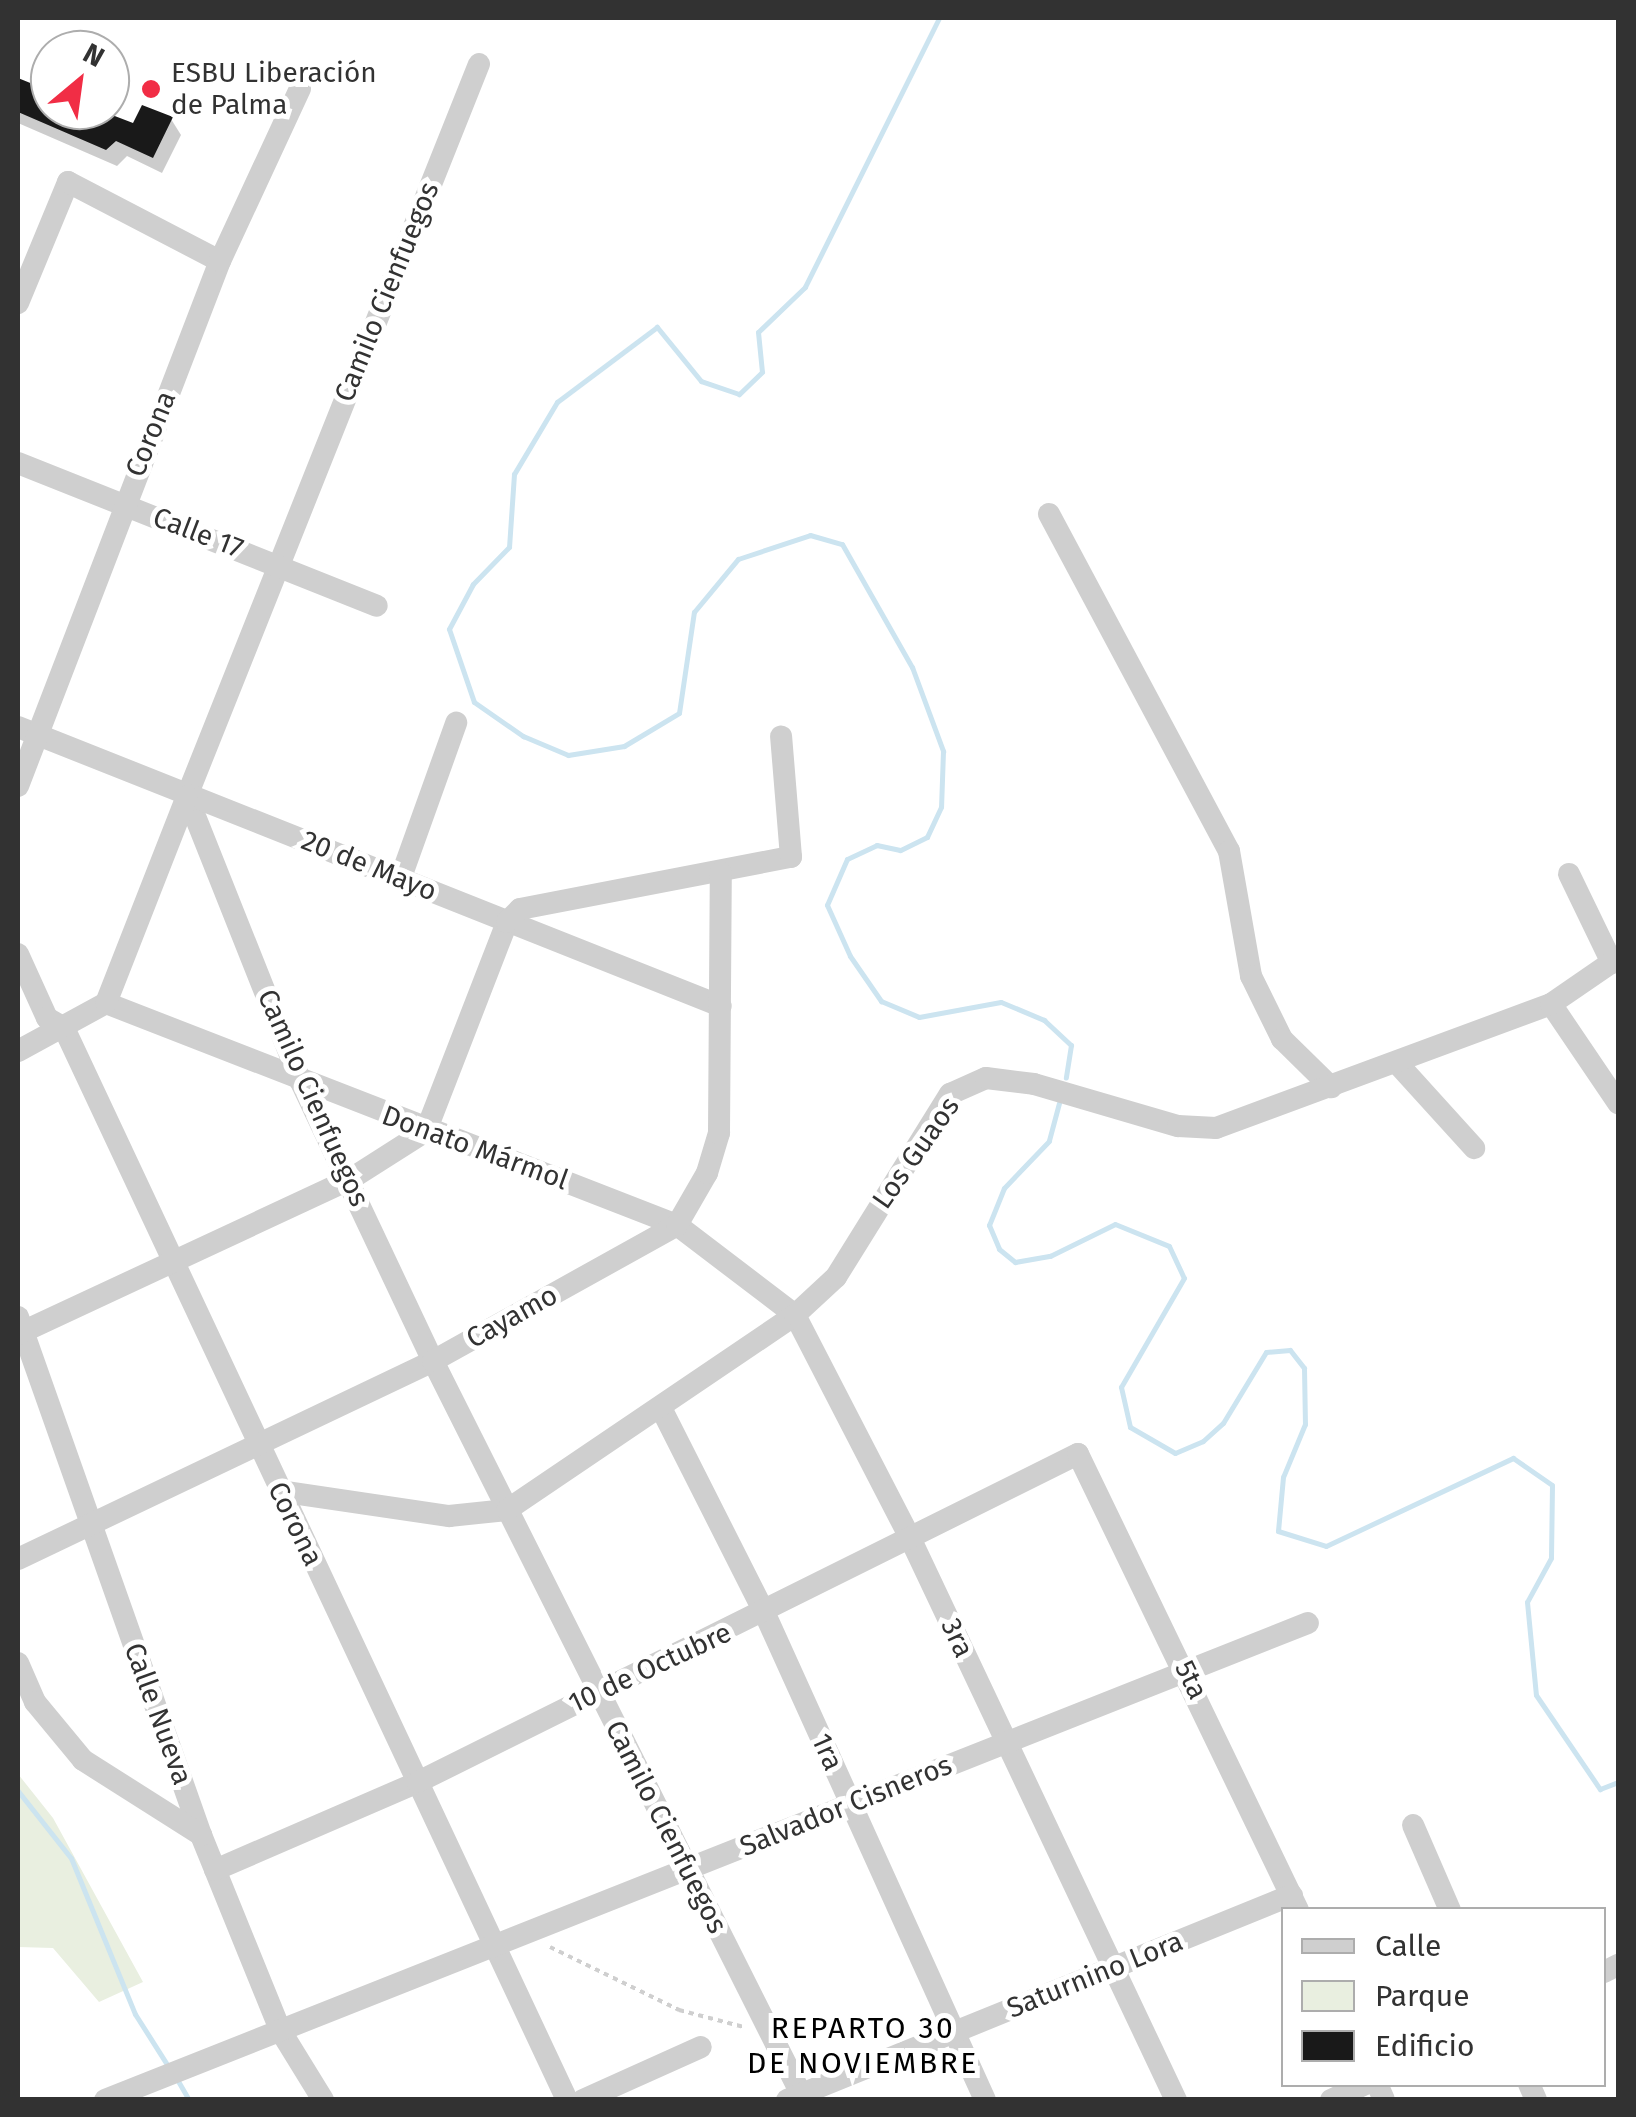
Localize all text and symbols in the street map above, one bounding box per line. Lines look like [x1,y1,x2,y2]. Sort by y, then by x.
north arrow [30,30,130,130]
text: N [78,36,110,74]
place label: ESBU Liberación de Palma [171,56,377,122]
marker: ESBU Liberación de Palma [140,78,162,100]
street label: Camilo Cienfuegos [328,177,446,407]
street label: Corona [119,386,183,482]
street label: Calle 17 [148,500,248,566]
street label: 20 de Mayo [296,824,442,908]
street label: Camilo Cienfuegos [250,984,376,1212]
street label: Los Guaos [865,1091,967,1215]
street label: Donato Mármol [377,1099,573,1197]
street label: Cayamo [461,1278,563,1356]
street label: Corona [260,1476,330,1572]
street label: 3ra [934,1613,980,1663]
street label: 10 de Octubre [563,1616,737,1720]
street label: Calle Nueva [117,1639,199,1789]
street label: 5ta [1167,1655,1215,1705]
street label: Camilo Cienfuegos [598,1715,734,1939]
street label: 1ra [804,1728,850,1776]
street label: Salvador Cisneros [735,1748,957,1864]
legend [1281,1907,1606,2087]
street label: Saturnino Lora [1002,1924,1188,2026]
text: Calle [1375,1928,1441,1964]
text: Parque [1375,1978,1470,2014]
district label: REPARTO 30 DE NOVIEMBRE [747,2010,979,2080]
text: Edificio [1375,2028,1474,2064]

